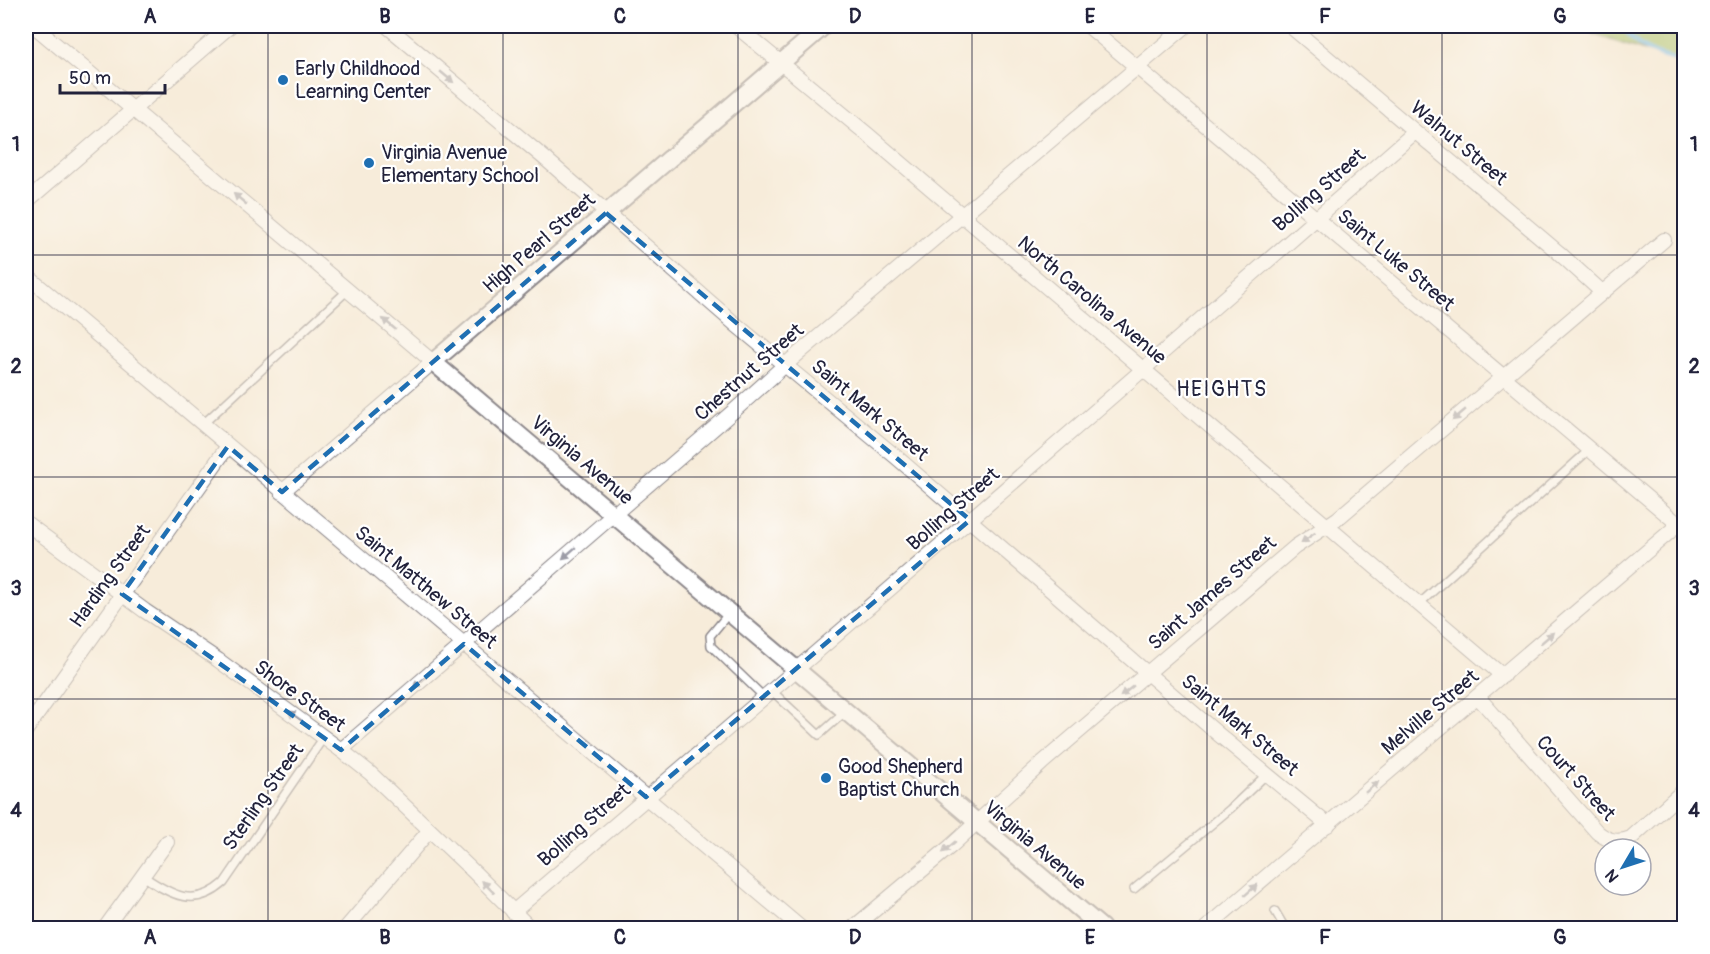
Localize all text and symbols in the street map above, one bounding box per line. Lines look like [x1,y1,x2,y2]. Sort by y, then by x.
text: A [144,4,157,29]
text: B [379,4,391,29]
text: C [614,4,626,29]
text: D [849,4,862,29]
text: E [1085,4,1096,29]
text: F [1319,4,1331,29]
text: G [1553,4,1567,29]
place label: Early Childhood Learning Center [295,56,431,104]
scale bar [60,57,165,95]
text: 50 m [69,67,111,90]
one-way arrow [439,70,454,83]
marker: Early Childhood Learning Center [276,73,290,87]
street label: Walnut Street [1405,95,1513,191]
text: 1 [12,132,20,157]
text: 1 [1690,132,1698,157]
place label: Virginia Avenue Elementary School [381,140,539,188]
street label: Bolling Street [1267,142,1371,237]
marker: Virginia Avenue Elementary School [362,156,376,170]
street label: High Pearl Street [478,187,601,299]
one-way arrow [233,193,248,206]
street label: Saint Luke Street [1332,204,1461,317]
street label: North Carolina Avenue [1012,230,1172,370]
street label: Chestnut Street [689,317,809,426]
one-way arrow [381,318,397,331]
text: 2 [10,354,22,379]
street label: Saint Mark Street [806,354,935,467]
text: 2 [1688,354,1700,379]
district label: HEIGHTS [1176,376,1268,403]
one-way arrow [1451,408,1467,421]
street label: Virginia Avenue [526,410,638,510]
street label: Bolling Street [901,461,1005,556]
street label: Harding Street [64,519,156,633]
street label: Saint Matthew Street [350,520,503,655]
street label: Saint James Street [1143,530,1282,656]
one-way arrow [1300,532,1316,544]
one-way arrow [562,546,577,559]
text: 3 [10,576,22,601]
text: 3 [1688,576,1700,601]
one-way arrow [1539,632,1554,645]
street label: Shore Street [249,654,351,738]
street label: Melville Street [1376,663,1485,760]
street label: Saint Mark Street [1176,669,1305,782]
one-way arrow [412,675,428,688]
one-way arrow [1120,684,1135,697]
one-way arrow [288,710,304,722]
street label: Court Street [1531,730,1622,827]
street label: Sterling Street [217,738,310,855]
place label: Good Shepherd Baptist Church [838,754,963,802]
marker: Good Shepherd Baptist Church [819,771,833,785]
street label: Bolling Street [532,777,636,872]
one-way arrow [1364,780,1380,793]
street label: Virginia Avenue [979,795,1091,895]
text: 4 [10,798,22,823]
text: 4 [1688,798,1700,823]
north arrow [1593,837,1653,897]
one-way arrow [942,840,957,853]
text: N [1601,865,1623,886]
one-way arrow [481,880,496,894]
one-way arrow [1243,884,1259,897]
text: A [144,925,157,950]
text: B [379,925,391,950]
text: C [614,925,626,950]
text: D [849,925,862,950]
text: E [1085,925,1096,950]
text: F [1319,925,1331,950]
text: G [1553,925,1567,950]

